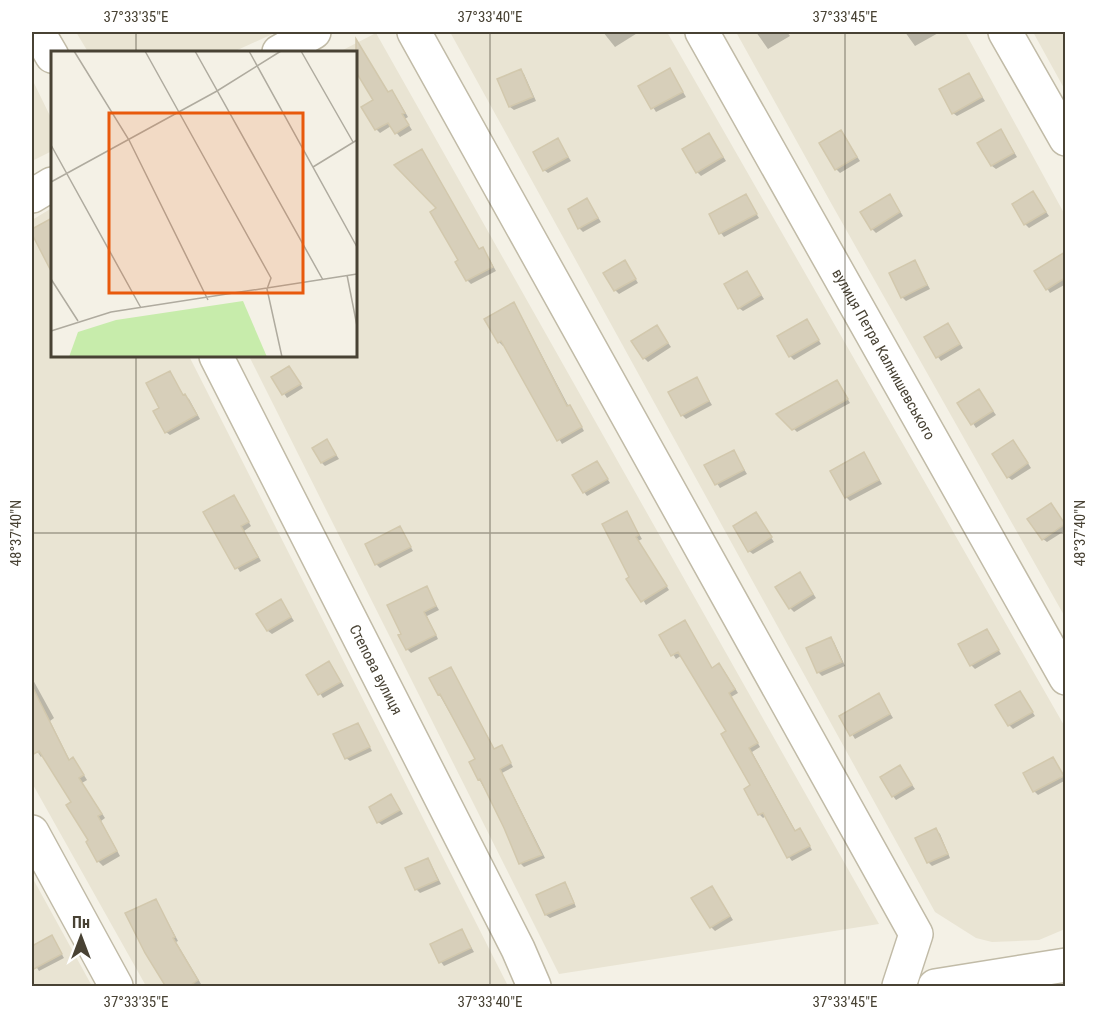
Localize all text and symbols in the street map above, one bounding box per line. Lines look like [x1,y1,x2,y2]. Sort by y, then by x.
text: 37°33'35"E [104,8,168,26]
text: 37°33'40"E [458,8,522,26]
text: 37°33'45"E [813,8,877,26]
inset map [51,51,357,357]
street label: вулиця Петра Калнишевського [828,266,939,443]
text: 48°37'40"N [7,500,25,566]
text: 48°37'40"N [1071,500,1089,566]
street label: Степова вулиця [345,622,406,718]
north arrow [51,907,111,967]
text: Пн [72,913,90,932]
text: 37°33'35"E [104,993,168,1011]
text: 37°33'40"E [458,993,522,1011]
text: 37°33'45"E [813,993,877,1011]

